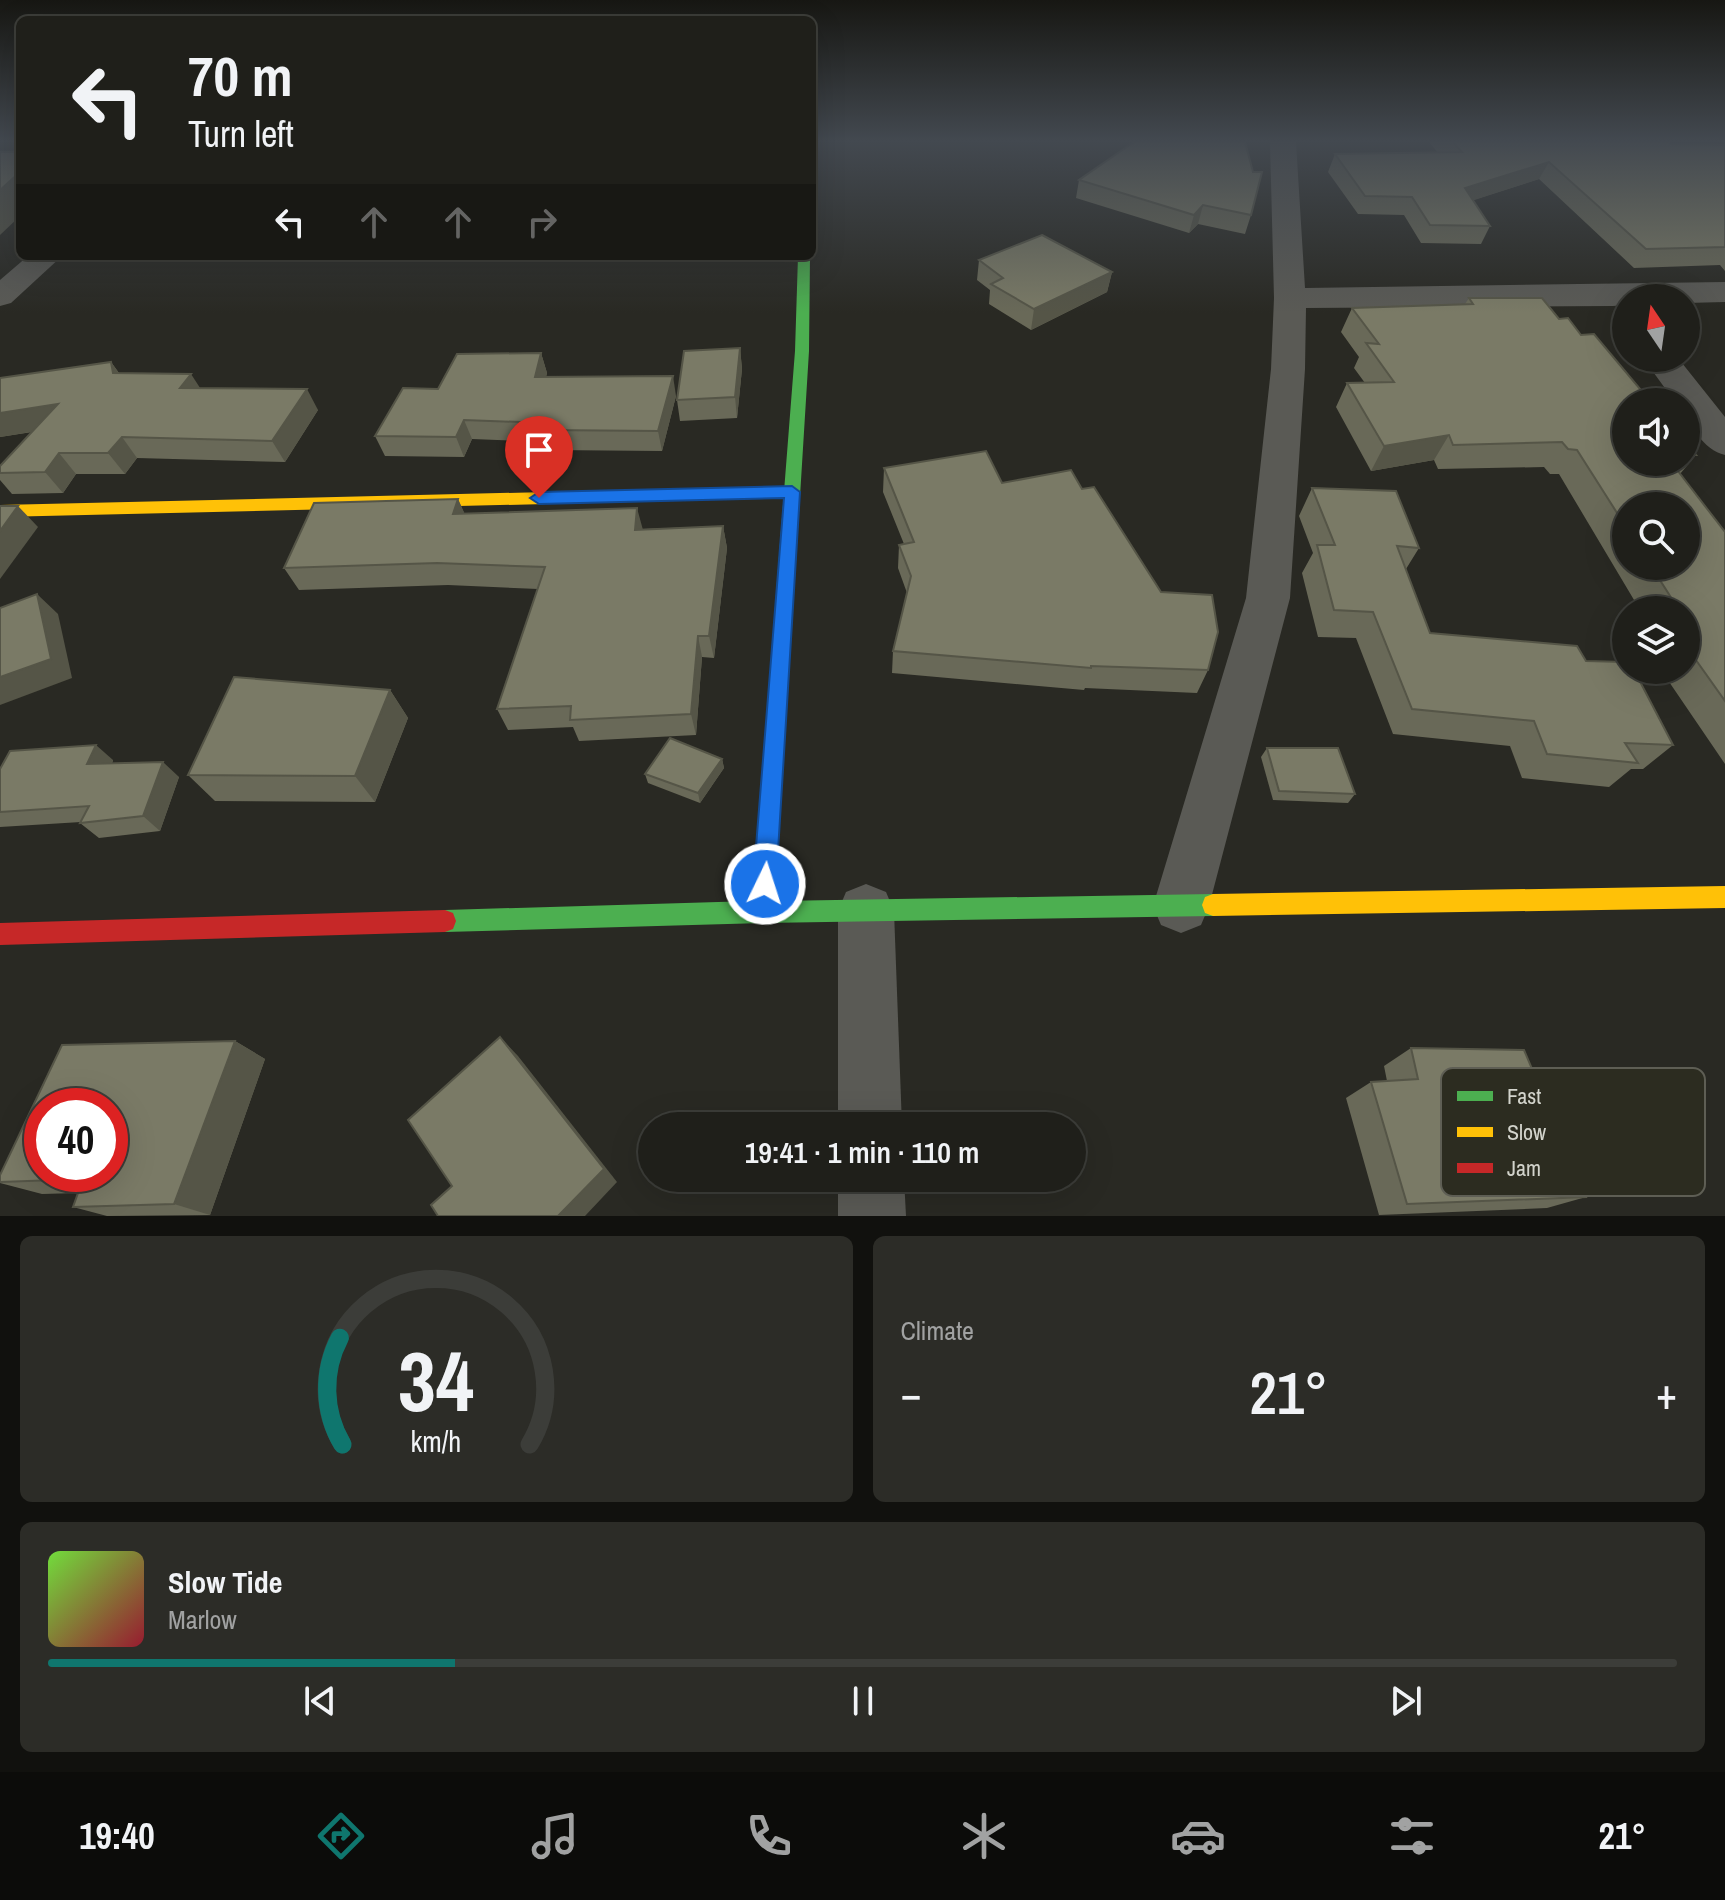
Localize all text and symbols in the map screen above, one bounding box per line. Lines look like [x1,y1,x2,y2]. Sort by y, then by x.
text: 70 m [188,38,293,113]
icon: left [56,48,160,152]
text: Turn left [188,110,294,158]
icon: left [268,200,312,244]
icon: ahead [352,200,396,244]
icon: ahead [436,200,480,244]
icon: right [520,200,564,244]
north arrow [1612,284,1700,372]
map controls [1612,284,1700,684]
button: sound [1612,388,1700,476]
pin [505,416,573,498]
icon: arrive [517,428,561,472]
button: search [1612,492,1700,580]
button: layers [1612,596,1700,684]
position arrow [723,842,807,926]
legend [1441,1068,1705,1196]
text: Fast [1507,1081,1541,1111]
speed limit sign: 40 [24,1088,128,1192]
text: Slow [1507,1117,1546,1147]
text: 19:41 · 1 min · 110 m [745,1132,979,1172]
text: Jam [1507,1153,1541,1183]
text: Climate [901,1313,974,1348]
text: 34 [398,1325,474,1437]
text: 21° [1249,1352,1328,1433]
text: − [901,1363,922,1423]
text: + [1656,1363,1677,1423]
text: km/h [411,1422,462,1461]
text: Slow Tide [168,1562,282,1602]
text: Marlow [168,1602,237,1637]
icon: previous [298,1679,342,1723]
icon: pause [841,1679,885,1723]
icon: next [1384,1679,1428,1723]
icon: directions [313,1808,369,1864]
icon: music [527,1808,583,1864]
icon: phone [741,1808,797,1864]
icon: climate [956,1808,1012,1864]
icon: car [1170,1808,1226,1864]
icon: filters [1384,1808,1440,1864]
text: 19:40 [79,1812,155,1860]
text: 21° [1599,1812,1646,1860]

